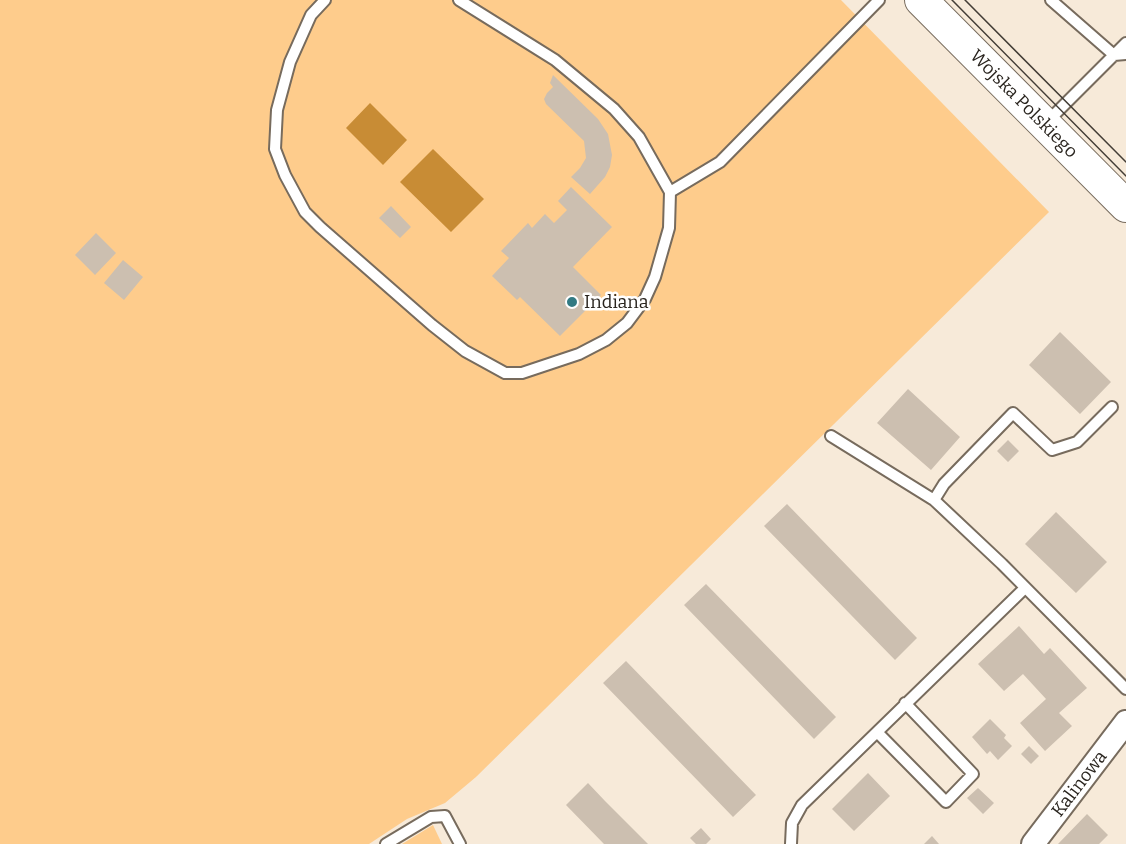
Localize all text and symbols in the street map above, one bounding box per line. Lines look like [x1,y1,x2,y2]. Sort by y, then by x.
street label: Wojska Polskiego [965,45,1083,162]
place label: Indiana [584,291,649,313]
marker: Indiana [565,295,579,309]
street label: Kalinowa [1047,746,1111,821]

